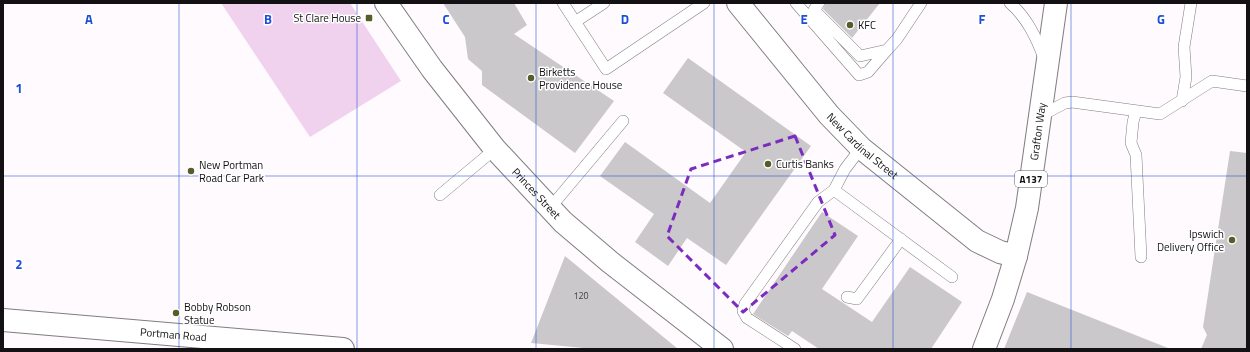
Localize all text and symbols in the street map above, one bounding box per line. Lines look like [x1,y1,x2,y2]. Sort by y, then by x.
text: A [85,9,93,29]
text: B [264,9,272,29]
text: C [442,9,450,29]
text: D [621,9,629,29]
text: E [800,9,808,29]
text: F [979,9,986,29]
text: G [1157,9,1165,29]
place label: St Clare House [293,10,361,26]
marker: St Clare House [364,13,374,23]
place label: KFC [858,17,876,33]
marker: KFC [845,20,855,30]
place label: Birketts Providence House [539,64,623,93]
marker: Birketts Providence House [526,73,536,83]
text: 1 [15,78,23,98]
street label: Grafton Way [1026,101,1050,161]
street label: New Cardinal Street [823,109,902,183]
place label: Curtis Banks [776,156,834,172]
place label: New Portman Road Car Park [199,157,265,186]
marker: Curtis Banks [763,159,773,169]
street label: Princes Street [508,164,564,223]
marker: New Portman Road Car Park [186,166,196,176]
road number: A137 [1015,171,1047,187]
place label: Ipswich Delivery Office [1157,226,1224,255]
marker: Ipswich Delivery Office [1227,235,1237,245]
text: 2 [15,254,23,274]
house number: 120 [573,289,589,302]
place label: Bobby Robson Statue [184,299,251,328]
marker: Bobby Robson Statue [171,308,181,318]
street label: Portman Road [139,324,208,345]

